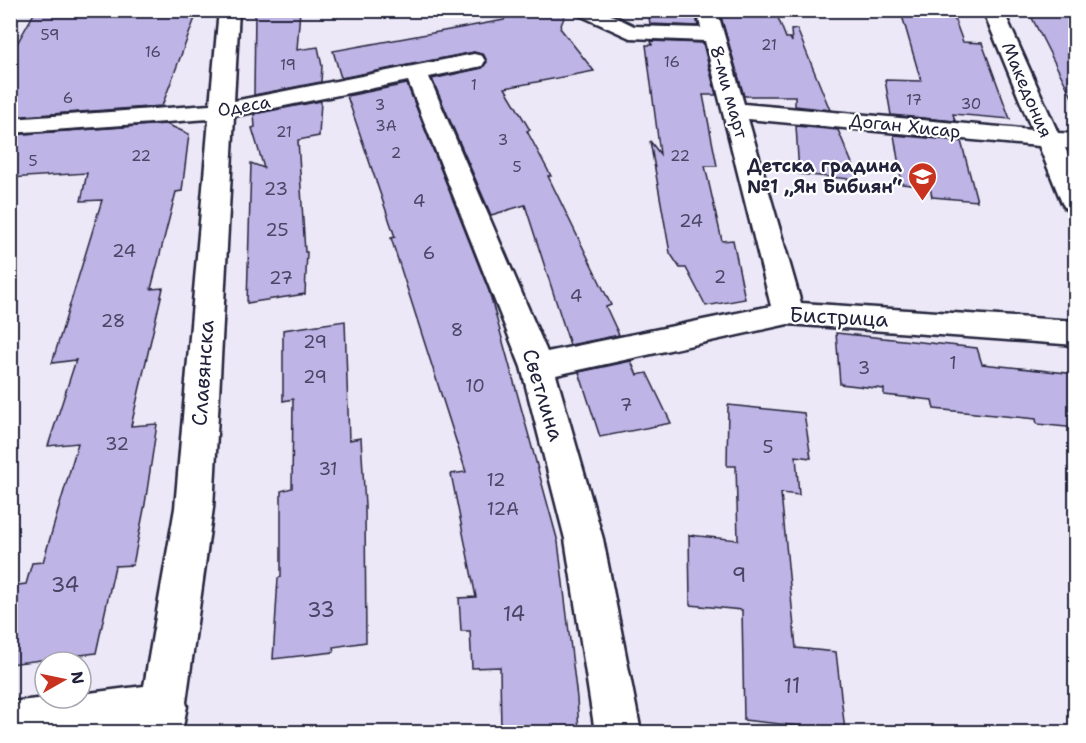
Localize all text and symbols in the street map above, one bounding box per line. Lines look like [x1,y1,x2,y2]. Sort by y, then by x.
house number: 59 [41,25,59,45]
house number: 21 [761,35,777,55]
street label: Македония [996,39,1058,141]
house number: 16 [145,42,161,62]
street label: 8-ми март [704,43,754,142]
house number: 16 [664,52,680,72]
house number: 19 [280,55,296,75]
house number: 1 [471,75,477,95]
house number: 6 [63,88,73,108]
street label: Одеса [216,90,272,122]
house number: 17 [906,90,922,110]
house number: 30 [961,94,981,114]
house number: 3 [375,95,385,115]
street label: Доган Хисар [848,108,962,144]
house number: 3А [375,116,397,136]
house number: 21 [276,122,292,142]
house number: 3 [498,130,508,150]
house number: 2 [391,143,401,163]
house number: 22 [131,146,151,166]
house number: 22 [670,146,690,166]
house number: 5 [28,151,38,171]
place label: Детска градина №1 „Ян Бибиян“ [747,154,903,199]
house number: 5 [512,157,522,177]
school or university icon: Детска градина №1 „Ян Бибиян“ [907,160,939,202]
house number: 23 [264,177,288,201]
house number: 4 [413,189,425,213]
house number: 24 [679,209,703,233]
house number: 25 [265,218,289,242]
house number: 24 [112,239,136,263]
house number: 6 [423,241,435,265]
house number: 2 [714,265,726,289]
house number: 27 [269,266,293,290]
house number: 4 [570,284,582,308]
street label: Бистрица [789,300,889,334]
house number: 28 [101,309,125,333]
house number: 8 [451,318,463,342]
street label: Славянска [185,319,221,427]
house number: 29 [303,330,327,354]
street label: Светлина [516,345,570,445]
house number: 1 [949,351,957,375]
house number: 3 [858,356,870,380]
house number: 29 [303,365,327,389]
house number: 10 [465,374,485,398]
house number: 7 [620,393,632,417]
house number: 32 [105,432,129,456]
house number: 5 [762,435,774,459]
house number: 31 [318,457,338,481]
house number: 12 [486,468,506,492]
house number: 12А [487,497,519,521]
house number: 9 [732,561,746,589]
house number: 34 [51,571,79,599]
house number: 33 [307,596,335,624]
house number: 14 [503,600,525,628]
north arrow [33,650,93,710]
text: N [66,670,89,686]
house number: 11 [784,672,800,700]

